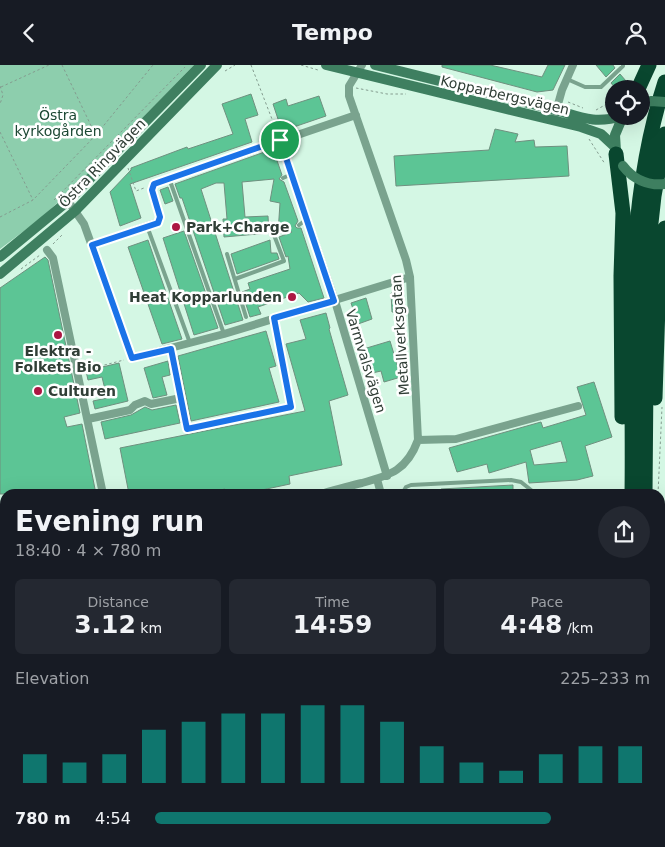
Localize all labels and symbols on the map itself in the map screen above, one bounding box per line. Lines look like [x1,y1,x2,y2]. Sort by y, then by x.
street label: Kopparbergsvägen [439,72,571,118]
park label: Östra kyrkogården [14,106,102,139]
street label: Östra Ringvägen [55,115,148,211]
pin [259,119,301,161]
place label: Park+Charge [186,219,289,235]
marker: Park+Charge [170,221,182,233]
street label: Metallverksgatan [388,274,412,396]
place label: Heat Kopparlunden [129,289,282,305]
marker: Heat Kopparlunden [286,291,298,303]
street label: Varmvalsvägen [343,307,389,415]
marker: Elektra - Folkets Bio [52,329,64,341]
place label: Elektra - Folkets Bio [15,343,102,375]
place label: Culturen [48,383,116,399]
marker: Culturen [32,385,44,397]

